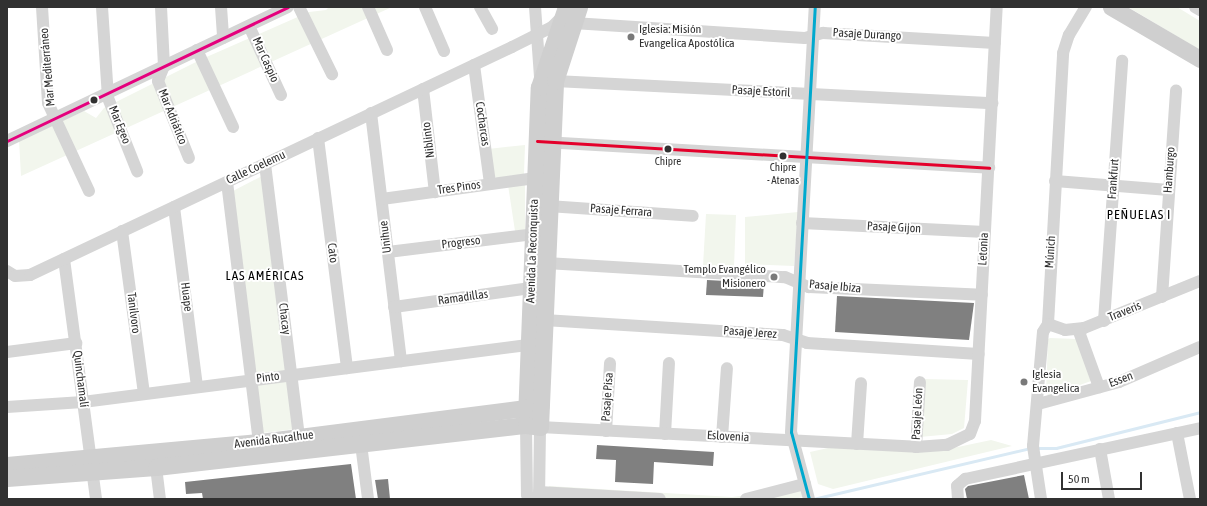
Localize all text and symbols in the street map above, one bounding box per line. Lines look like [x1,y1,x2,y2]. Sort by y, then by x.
place label: Iglesia: Misión Evangelica Apostólica [639,23,735,51]
street label: Pasaje Durango [832,26,902,44]
street label: Mar Mediterráneo [37,27,59,107]
marker: Iglesia: Misión Evangelica Apostólica [626,32,636,42]
street label: Mar Caspio [249,35,281,85]
street label: Pasaje Estoril [731,83,791,101]
street label: Mar Adriático [154,87,190,147]
unlabelled marker [89,95,99,105]
street label: Cocharcas [472,101,492,147]
street label: Mar Egeo [105,104,133,146]
street label: Niblinto [420,121,438,159]
marker: Chipre [663,144,673,154]
street label: Hamburgo [1161,146,1179,194]
street label: Calle Coelemu [224,148,288,188]
marker: Chipre - Atenas [778,151,788,161]
place label: Chipre [655,154,681,168]
street label: Frankfurt [1105,158,1123,200]
place label: Chipre - Atenas [767,161,799,187]
street label: Tres Pinos [436,178,482,198]
street label: Avenida La Reconquista [524,199,542,303]
street label: Pasaje Ferrara [589,202,653,220]
district label: PEÑUELAS I [1107,207,1171,223]
street label: Pasaje Gijon [867,219,921,237]
street label: Unihue [377,220,395,254]
street label: Letonia [976,232,992,266]
street label: Progreso [441,233,481,253]
street label: Múnich [1043,235,1059,269]
street label: Cato [324,242,340,264]
place label: Templo Evangélico Misionero [684,263,766,291]
district label: LAS AMÉRICAS [226,268,304,284]
marker: Templo Evangélico Misionero [769,272,779,282]
street label: Pasaje Ibiza [808,278,862,296]
street label: Huape [177,281,195,313]
street label: Ramadillas [437,287,489,309]
street label: Tanilvoro [123,292,143,334]
street label: Traveris [1106,299,1144,325]
street label: Chacay [275,302,293,336]
street label: Pasaje Jerez [723,324,777,342]
street label: Quinchamalí [69,350,91,408]
place label: Iglesia Evangelica [1032,368,1080,396]
street label: Pinto [256,369,280,387]
street label: Essen [1107,369,1135,391]
street label: Pasaje Pisa [599,372,617,422]
marker: Iglesia Evangelica [1019,377,1029,387]
street label: Pasaje León [909,387,927,441]
street label: Avenida Rucalhue [234,428,314,452]
street label: Eslovenia [706,429,750,445]
scale bar [1063,464,1144,490]
text: 50 m [1068,472,1090,486]

